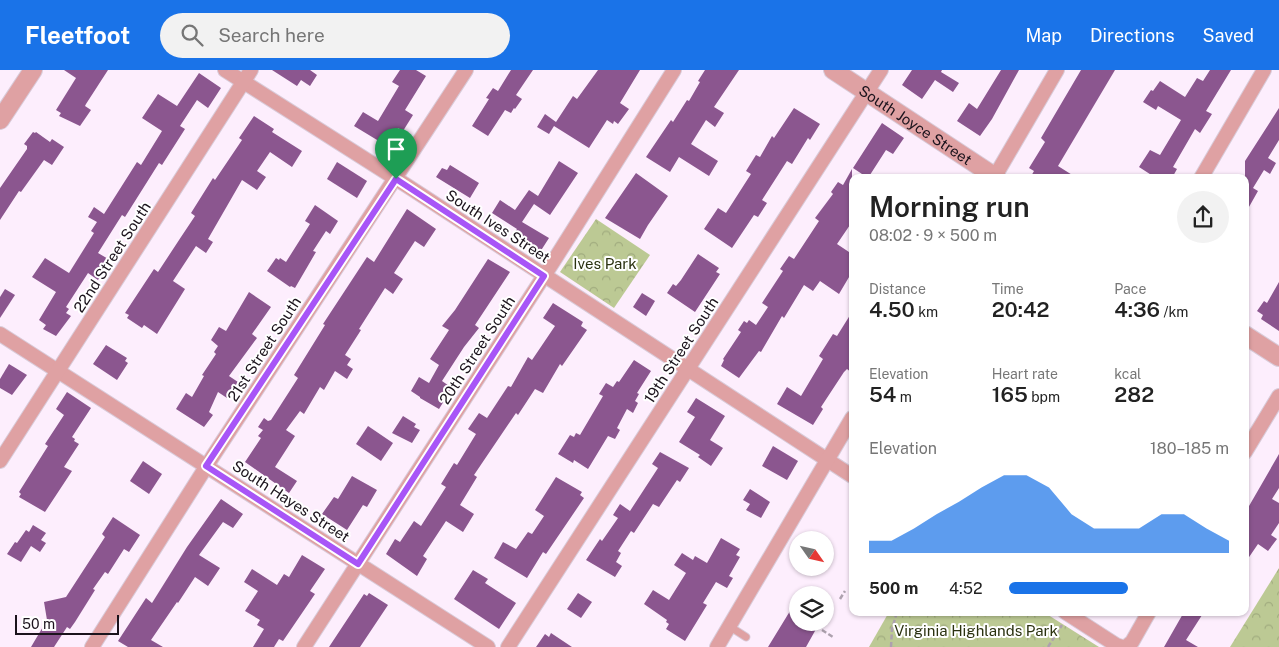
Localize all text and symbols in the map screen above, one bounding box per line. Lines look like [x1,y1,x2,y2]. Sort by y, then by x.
search box [160,13,510,58]
text: Fleetfoot [25,21,130,49]
icon: search [178,21,206,49]
text: Search here [218,24,325,46]
text: Map [1025,25,1062,46]
text: Directions [1090,25,1175,46]
text: Saved [1203,25,1254,46]
street label: South Joyce Street [856,81,975,168]
pin [375,128,417,179]
icon: arrive [382,135,410,163]
street label: South Ives Street [443,186,553,266]
text: Morning run [869,190,1030,223]
button: share [1177,191,1229,243]
street label: 22nd Street South [70,199,154,315]
text: 08:02 · 9 × 500 m [869,226,997,245]
park label: Ives Park [573,255,637,272]
text: Distance [869,281,926,297]
text: Time [992,281,1024,297]
text: Pace [1114,281,1146,297]
street label: 20th Street South [436,293,518,407]
street label: 21st Street South [224,294,304,404]
street label: 19th Street South [640,294,722,406]
text: 4.50 [869,297,915,322]
text: 20:42 [992,297,1049,322]
text: 4:36 [1114,297,1160,322]
text: km [915,304,938,320]
text: /km [1160,304,1188,320]
text: Elevation [869,366,928,382]
text: Heart rate [992,366,1058,382]
text: kcal [1114,366,1141,382]
text: 54 [869,382,896,407]
text: 165 [992,382,1028,407]
text: 282 [1114,382,1154,407]
text: m [896,389,912,405]
text: bpm [1028,389,1060,405]
text: Elevation [869,439,937,458]
text: 180–185 m [1150,439,1229,458]
street label: South Hayes Street [229,457,353,545]
north arrow [789,531,834,576]
map controls [789,531,834,631]
text: 500 m [869,579,918,598]
text: 4:52 [949,579,982,598]
button: layers [789,586,834,631]
scale bar [15,612,119,635]
text: 50 m [22,616,55,632]
park label: Virginia Highlands Park [894,622,1058,639]

